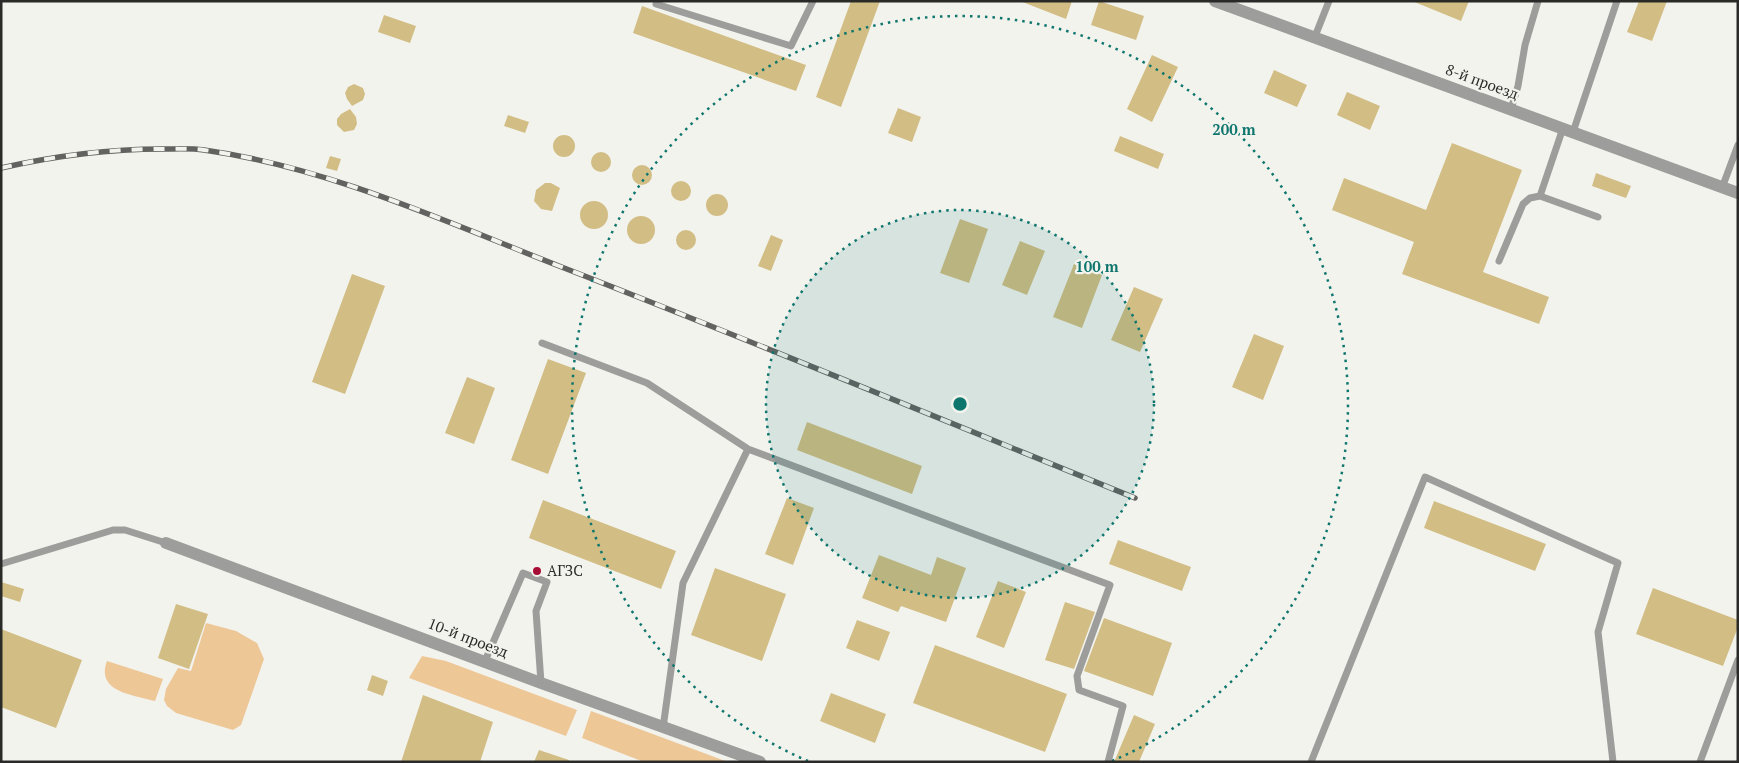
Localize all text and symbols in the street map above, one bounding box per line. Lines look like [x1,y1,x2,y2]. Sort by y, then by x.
street label: 8-й проезд [1443,59,1522,104]
text: 200 m [1212,119,1256,139]
text: 100 m [1075,256,1119,276]
centre of rings [951,395,969,413]
place label: АГЗС [547,560,583,580]
marker: АГЗС [531,565,543,577]
street label: 10-й проезд [425,613,512,662]

